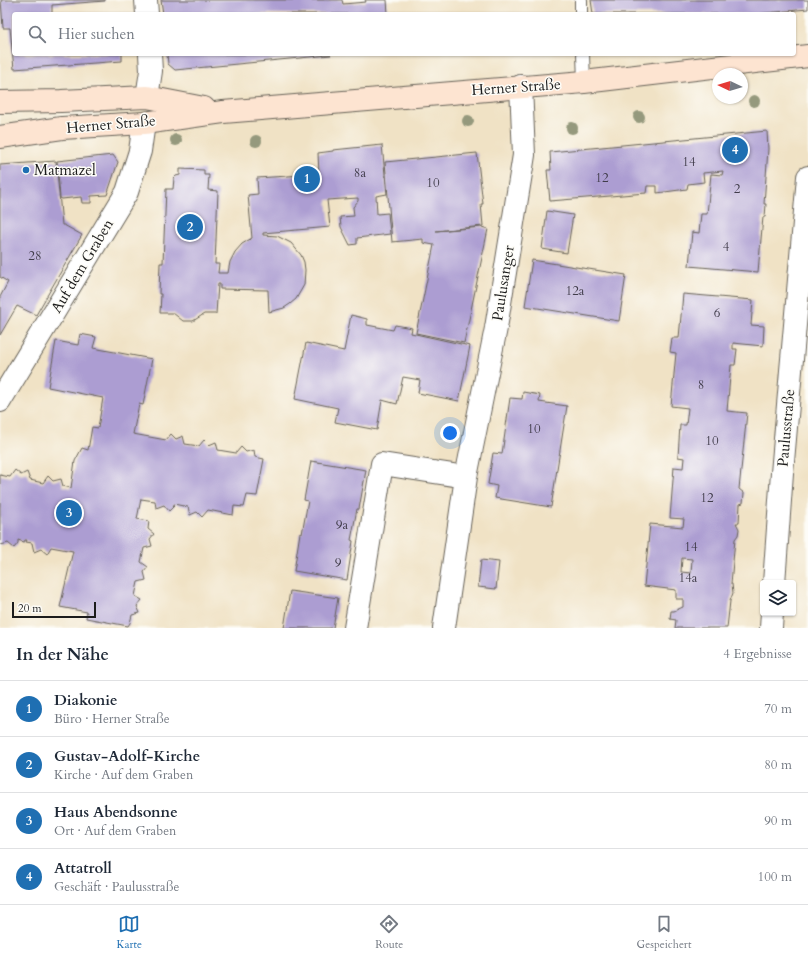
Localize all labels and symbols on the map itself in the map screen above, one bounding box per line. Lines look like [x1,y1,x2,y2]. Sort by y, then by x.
north arrow [712,68,748,104]
street label: Herner Straße [471,74,562,100]
street label: Herner Straße [65,110,157,138]
pin: 4 [722,135,748,165]
house number: 14 [682,153,696,171]
place label: Matmazel [34,160,96,180]
pin: 1 [294,164,320,194]
house number: 8a [354,164,367,182]
marker: Matmazel [21,165,31,175]
house number: 12 [595,169,609,187]
house number: 10 [426,174,440,192]
house number: 2 [734,180,741,198]
pin: 2 [177,212,203,242]
street label: Auf dem Graben [46,215,118,317]
house number: 4 [723,238,730,256]
street label: Paulusanger [487,243,519,322]
house number: 28 [28,247,42,265]
house number: 12a [566,282,585,300]
house number: 6 [714,304,721,322]
house number: 8 [698,376,704,394]
street label: Paulusstraße [773,388,799,468]
house number: 10 [527,420,541,438]
your location [440,423,460,443]
house number: 10 [705,432,719,450]
house number: 12 [700,489,714,507]
pin: 3 [56,498,82,528]
house number: 9a [336,516,349,534]
house number: 14 [684,538,698,556]
house number: 9 [335,554,342,572]
house number: 14a [679,569,698,587]
scale bar [12,600,96,619]

